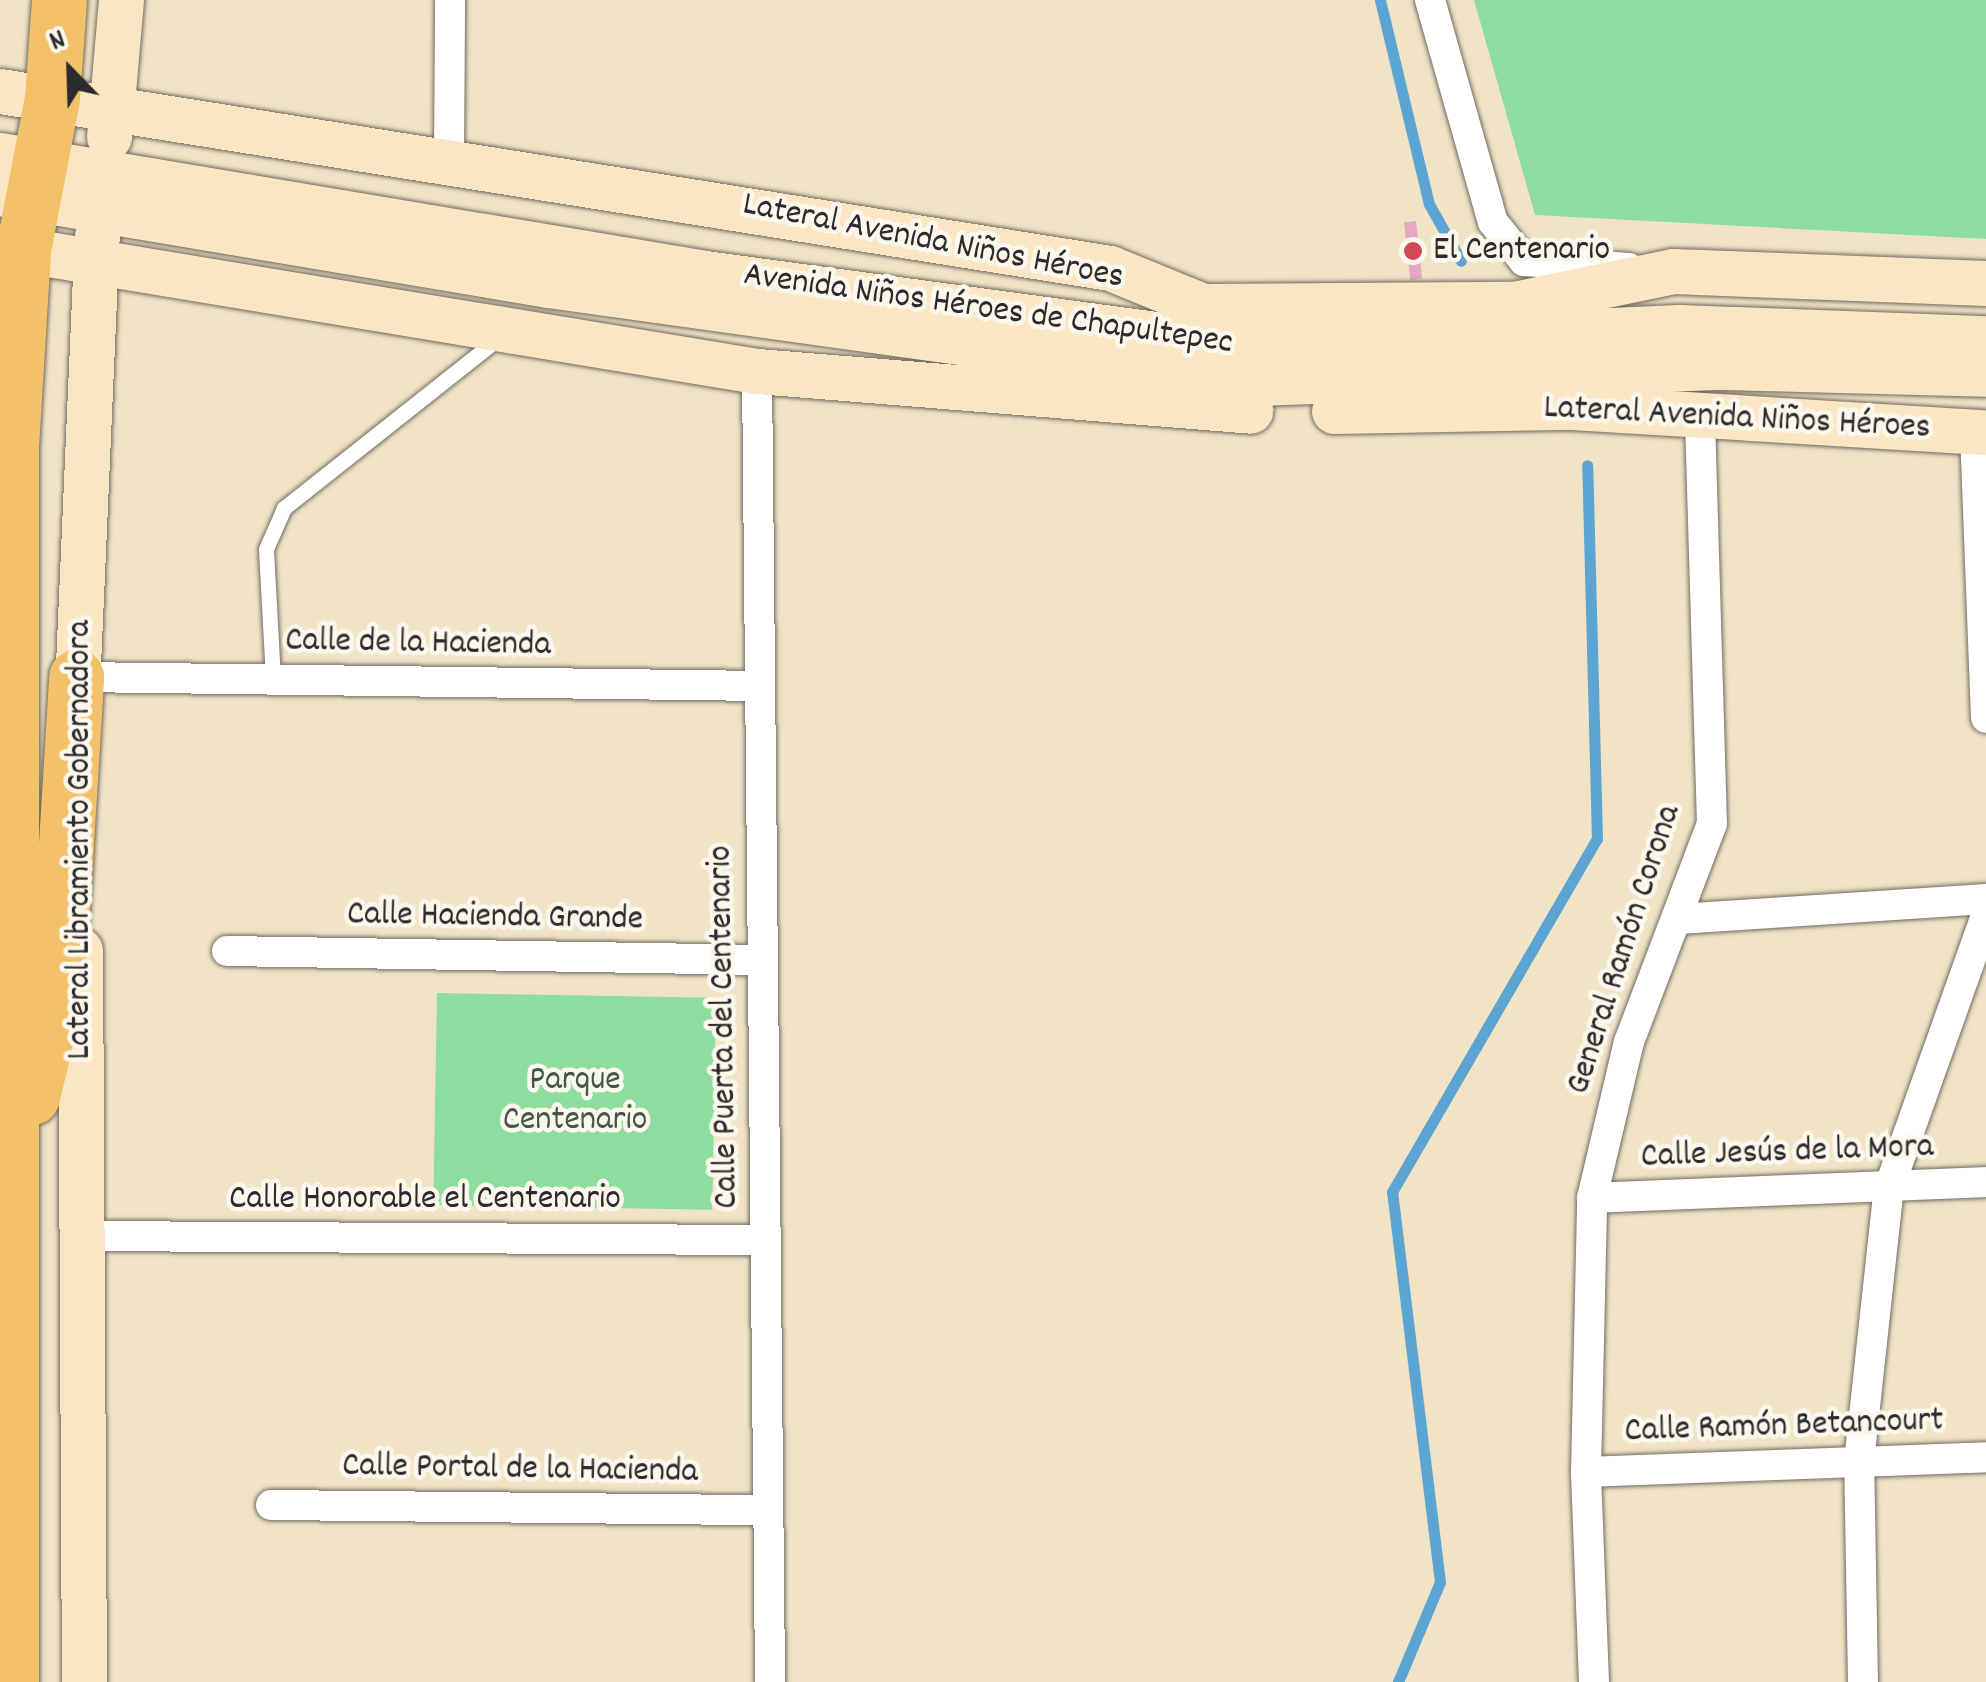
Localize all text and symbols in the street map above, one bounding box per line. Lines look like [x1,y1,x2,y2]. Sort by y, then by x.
north arrow [20,20,120,120]
text: N [44,21,72,63]
street label: Lateral Avenida Niños Héroes [739,184,1127,300]
place label: El Centenario [1433,230,1610,272]
marker: El Centenario [1402,240,1424,262]
street label: Avenida Niños Héroes de Chapultepec [741,255,1235,365]
street label: Lateral Avenida Niños Héroes [1543,388,1931,450]
street label: Lateral Libramiento Gobernadora [60,620,102,1060]
street label: Calle de la Hacienda [285,621,551,667]
street label: General Ramón Corona [1558,800,1692,1100]
street label: Calle Puerta del Centenario [701,845,749,1209]
street label: Calle Hacienda Grande [347,894,643,942]
park label: Parque Centenario [503,1060,647,1142]
street label: Calle Jesús de la Mora [1640,1127,1934,1179]
street label: Calle Honorable el Centenario [229,1179,621,1221]
street label: Calle Ramón Betancourt [1624,1400,1944,1454]
street label: Calle Portal de la Hacienda [342,1446,698,1494]

